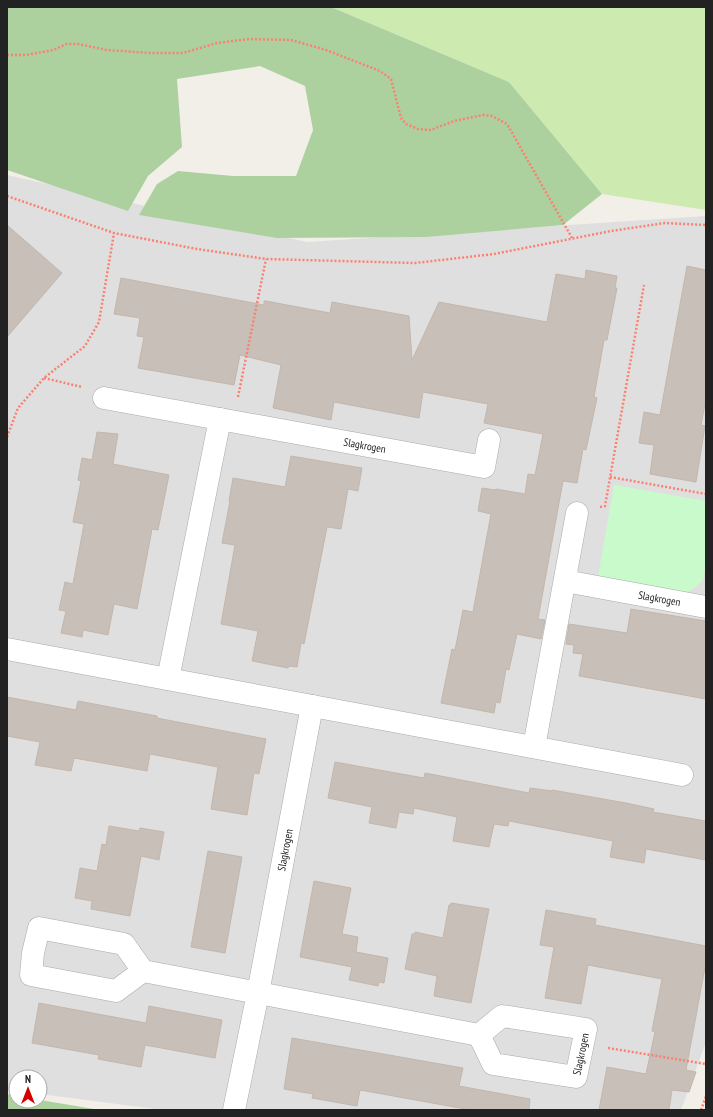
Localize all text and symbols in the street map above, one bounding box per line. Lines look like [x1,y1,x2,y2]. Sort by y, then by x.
street label: Slagkrogen [342,435,387,456]
street label: Slagkrogen [637,588,682,609]
street label: Slagkrogen [274,828,296,872]
street label: Slagkrogen [570,1032,592,1076]
north arrow [8,1069,48,1109]
text: N [25,1072,31,1086]

